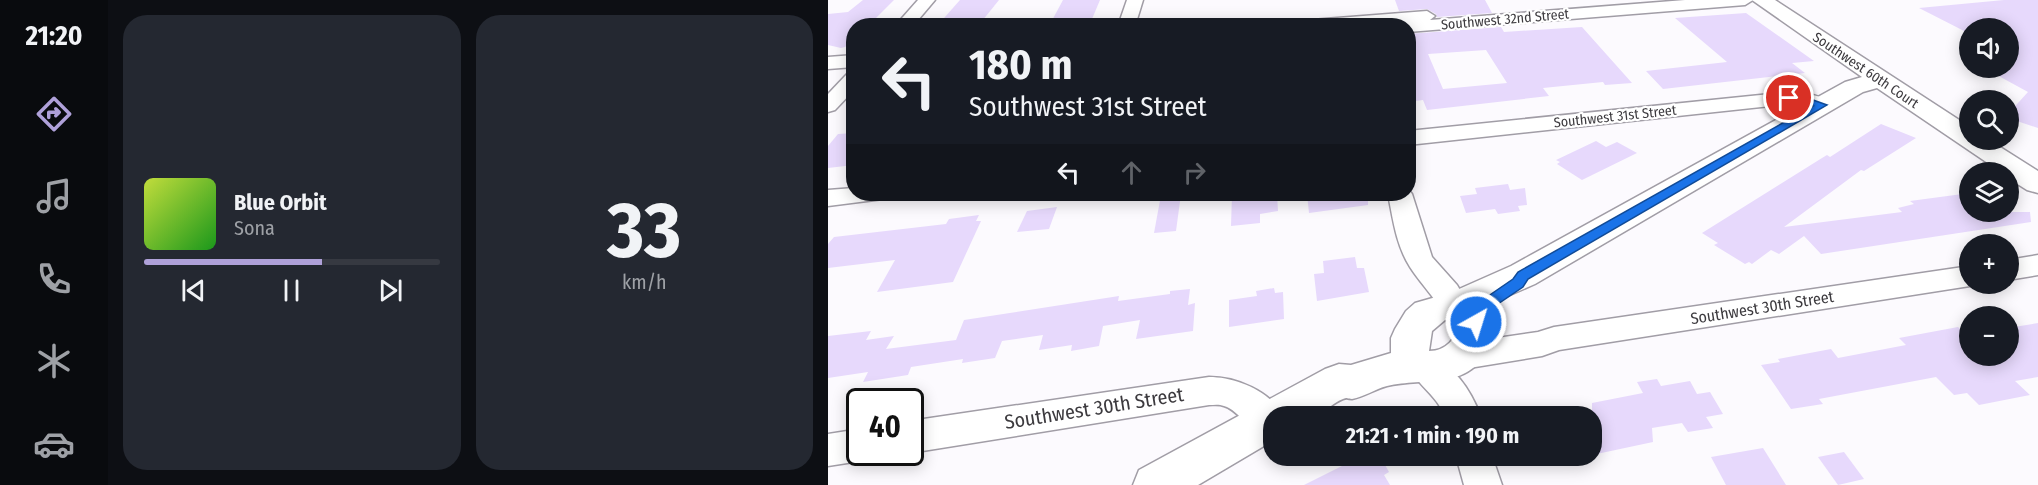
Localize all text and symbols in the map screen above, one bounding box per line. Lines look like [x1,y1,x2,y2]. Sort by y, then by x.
street label: Southwest 32nd Street [1440,5,1570,34]
map controls [1959,18,2019,366]
button: sound [1959,18,2019,78]
text: 21:20 [26,20,82,52]
street label: Southwest 60th Court [1810,29,1922,112]
text: 180 m [969,40,1073,90]
icon: left [870,42,948,120]
pin [1763,72,1814,123]
icon: arrive [1772,81,1805,114]
button: search [1959,90,2019,150]
text: Southwest 31st Street [969,91,1207,123]
icon: directions [33,93,75,135]
street label: Southwest 31st Street [1553,102,1678,131]
icon: left [1052,156,1085,189]
icon: ahead [1115,156,1148,189]
icon: right [1178,156,1211,189]
button: layers [1959,162,2019,222]
icon: music [33,175,75,217]
text: 33 [607,184,681,278]
text: Blue Orbit [234,189,327,216]
text: Sona [234,216,275,240]
button: + [1959,234,2019,294]
icon: phone [33,258,75,300]
text: km/h [622,270,667,294]
icon: previous [177,274,210,307]
icon: pause [275,274,308,307]
icon: next [374,274,407,307]
street label: Southwest 30th Street [1689,287,1836,328]
position arrow [1444,290,1508,354]
button: − [1959,306,2019,366]
icon: climate [33,340,75,382]
street label: Southwest 30th Street [1003,382,1186,434]
speed limit sign: 40 [846,388,924,466]
text: 21:21 · 1 min · 190 m [1346,422,1519,449]
icon: car [33,423,75,465]

